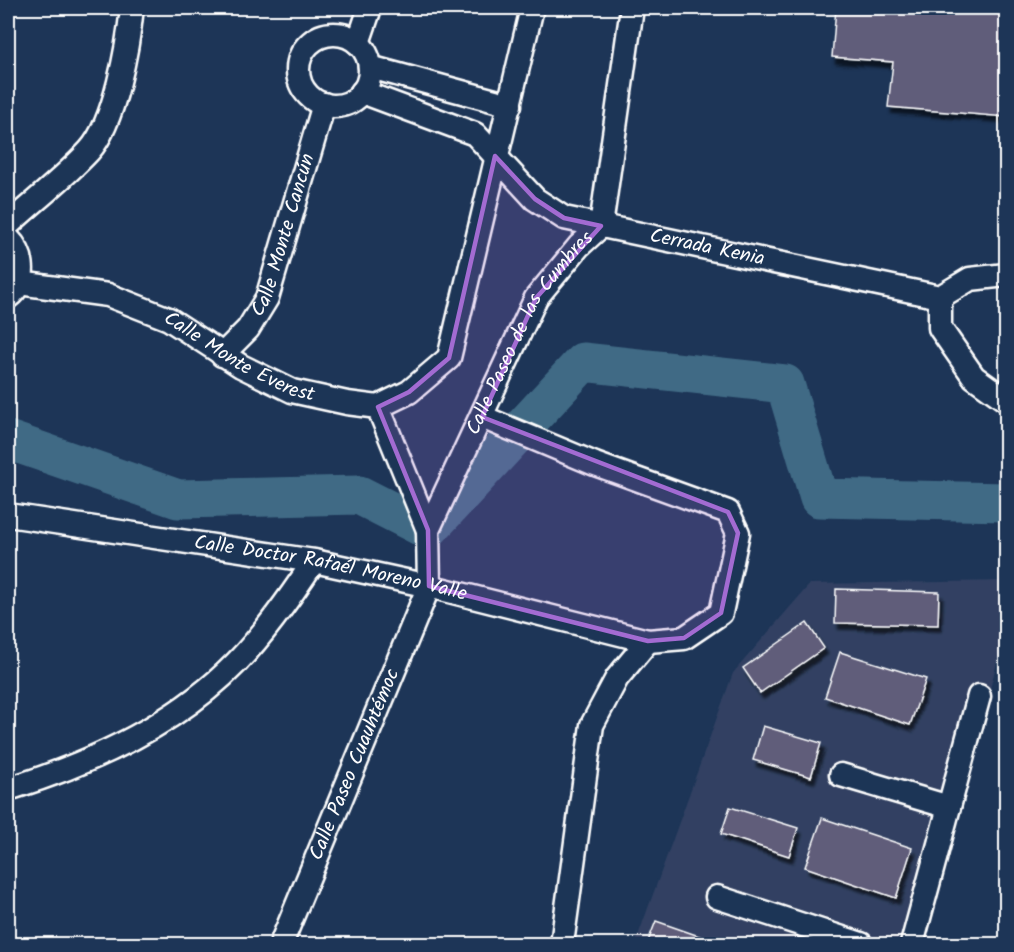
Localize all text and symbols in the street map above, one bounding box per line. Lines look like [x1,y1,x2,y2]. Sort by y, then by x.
street label: Calle Monte Cancún [243,150,325,323]
street label: Cerrada Kenia [647,220,768,276]
street label: Calle Paseo de las Cumbres [458,223,602,441]
street label: Calle Monte Everest [157,303,318,412]
street label: Calle Doctor Rafaél Moreno Valle [192,527,470,611]
street label: Calle Paseo Cuauhtémoc [301,664,409,865]

